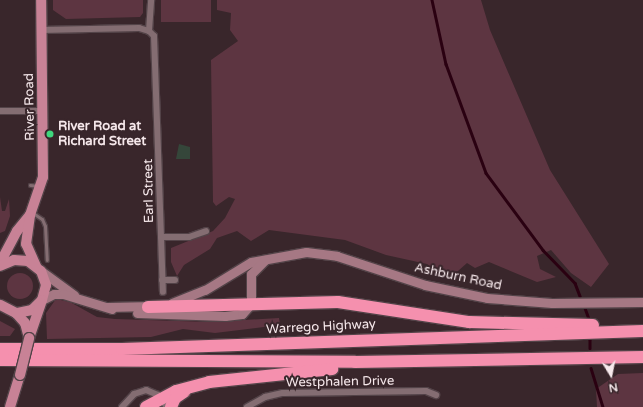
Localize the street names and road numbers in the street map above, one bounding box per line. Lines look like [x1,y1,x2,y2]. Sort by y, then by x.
street label: River Road [22,73,38,141]
street label: Earl Street [141,159,157,223]
street label: Ashburn Road [413,260,503,294]
street label: Warrego Highway [266,316,376,338]
street label: Westphalen Drive [286,373,394,391]

